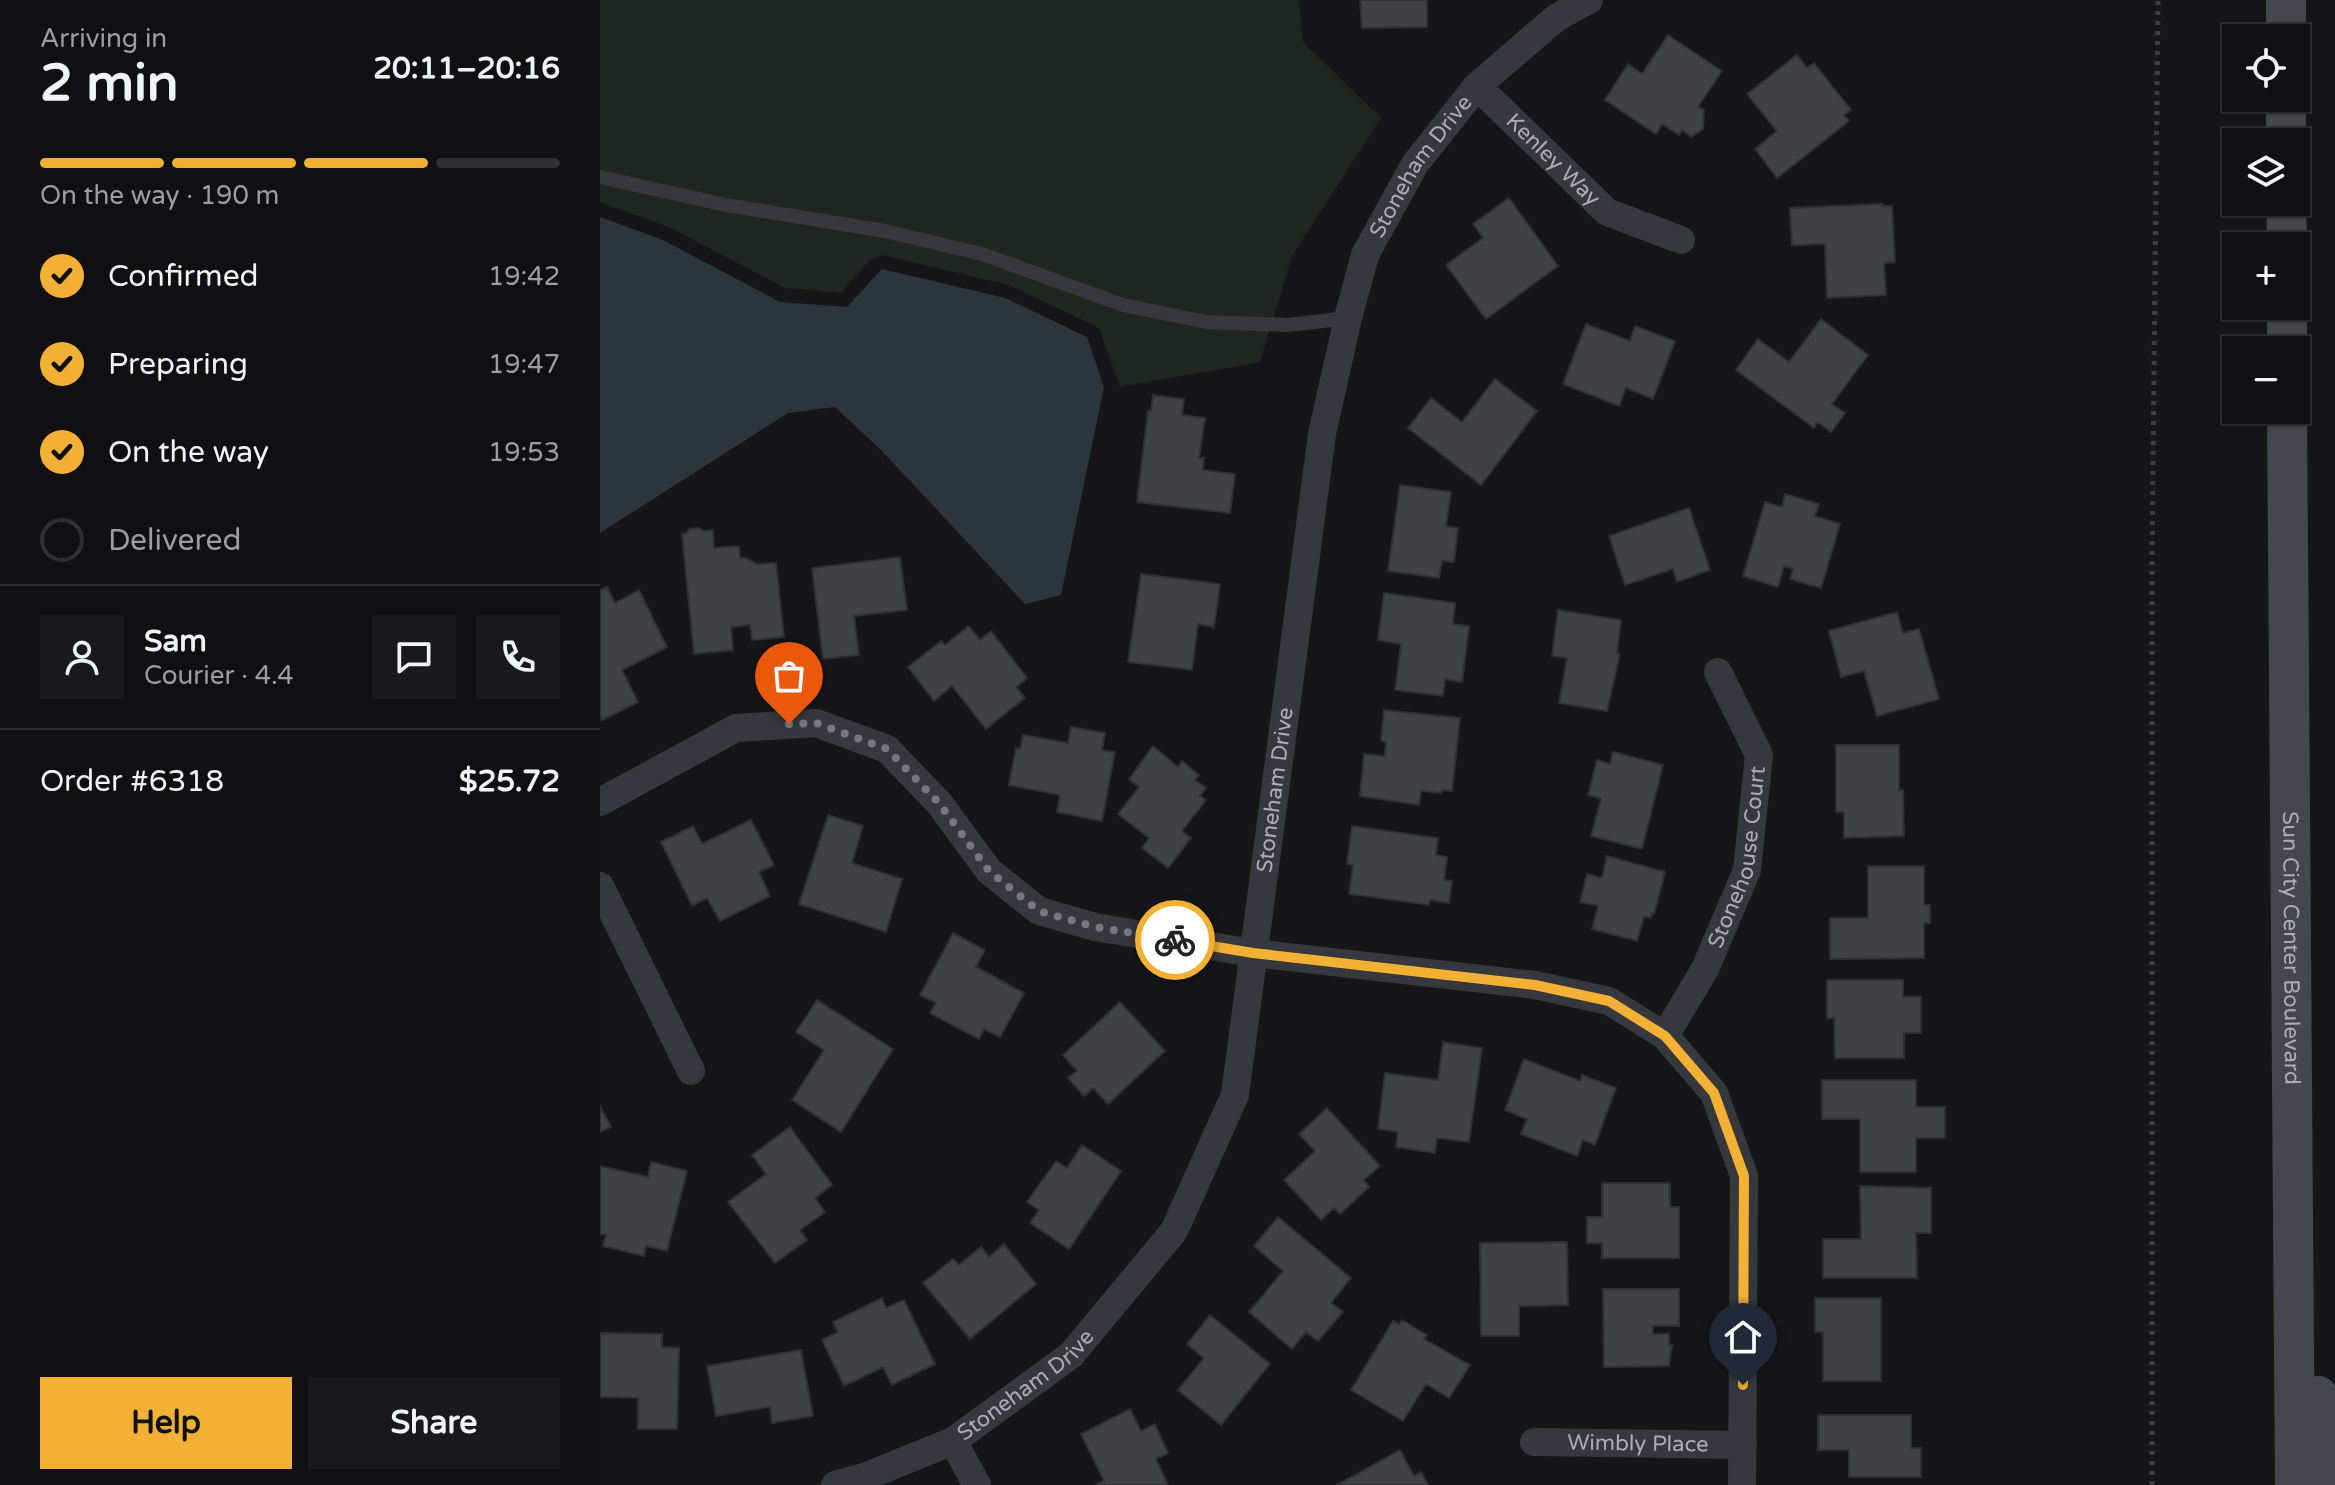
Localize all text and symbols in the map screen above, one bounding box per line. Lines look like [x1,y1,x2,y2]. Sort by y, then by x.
text: Arriving in [40,23,167,54]
map controls [2222,24,2310,424]
button: locate [2222,24,2310,112]
text: 20:11–20:16 [373,50,560,87]
text: 2 min [40,52,179,115]
street label: Stoneham Drive [1364,90,1478,242]
street label: Kenley Way [1500,108,1606,211]
button: layers [2222,128,2310,216]
text: On the way · 190 m [40,180,279,211]
button: + [2222,232,2310,320]
icon: check [40,254,84,298]
text: Confirmed [108,258,259,295]
text: 19:42 [488,261,560,292]
button: − [2222,336,2310,424]
icon: check [40,342,84,386]
text: Preparing [108,346,248,383]
text: 19:47 [488,349,560,380]
icon: check [40,430,84,474]
text: On the way [108,434,269,471]
text: 19:53 [488,437,560,468]
text: Delivered [108,522,242,559]
button: person [40,615,124,699]
button: chat [372,615,456,699]
button: phone [476,615,560,699]
text: Sam [144,623,207,660]
pin [755,642,823,724]
icon: bag [767,654,811,698]
text: Courier · 4.4 [144,660,294,691]
street label: Stoneham Drive [1251,706,1299,874]
text: Order #6318 [40,763,224,800]
text: $25.72 [459,763,560,800]
street label: Stonehouse Court [1702,765,1771,952]
street label: Sun City Center Boulevard [2277,811,2305,1085]
courier [1135,900,1215,980]
icon: bike [1153,918,1197,962]
pin [1709,1303,1777,1385]
icon: home [1721,1315,1765,1359]
street label: Stoneham Drive [952,1324,1100,1446]
button: Help [40,1377,292,1469]
button: Share [308,1377,560,1469]
street label: Wimbly Place [1567,1429,1709,1458]

